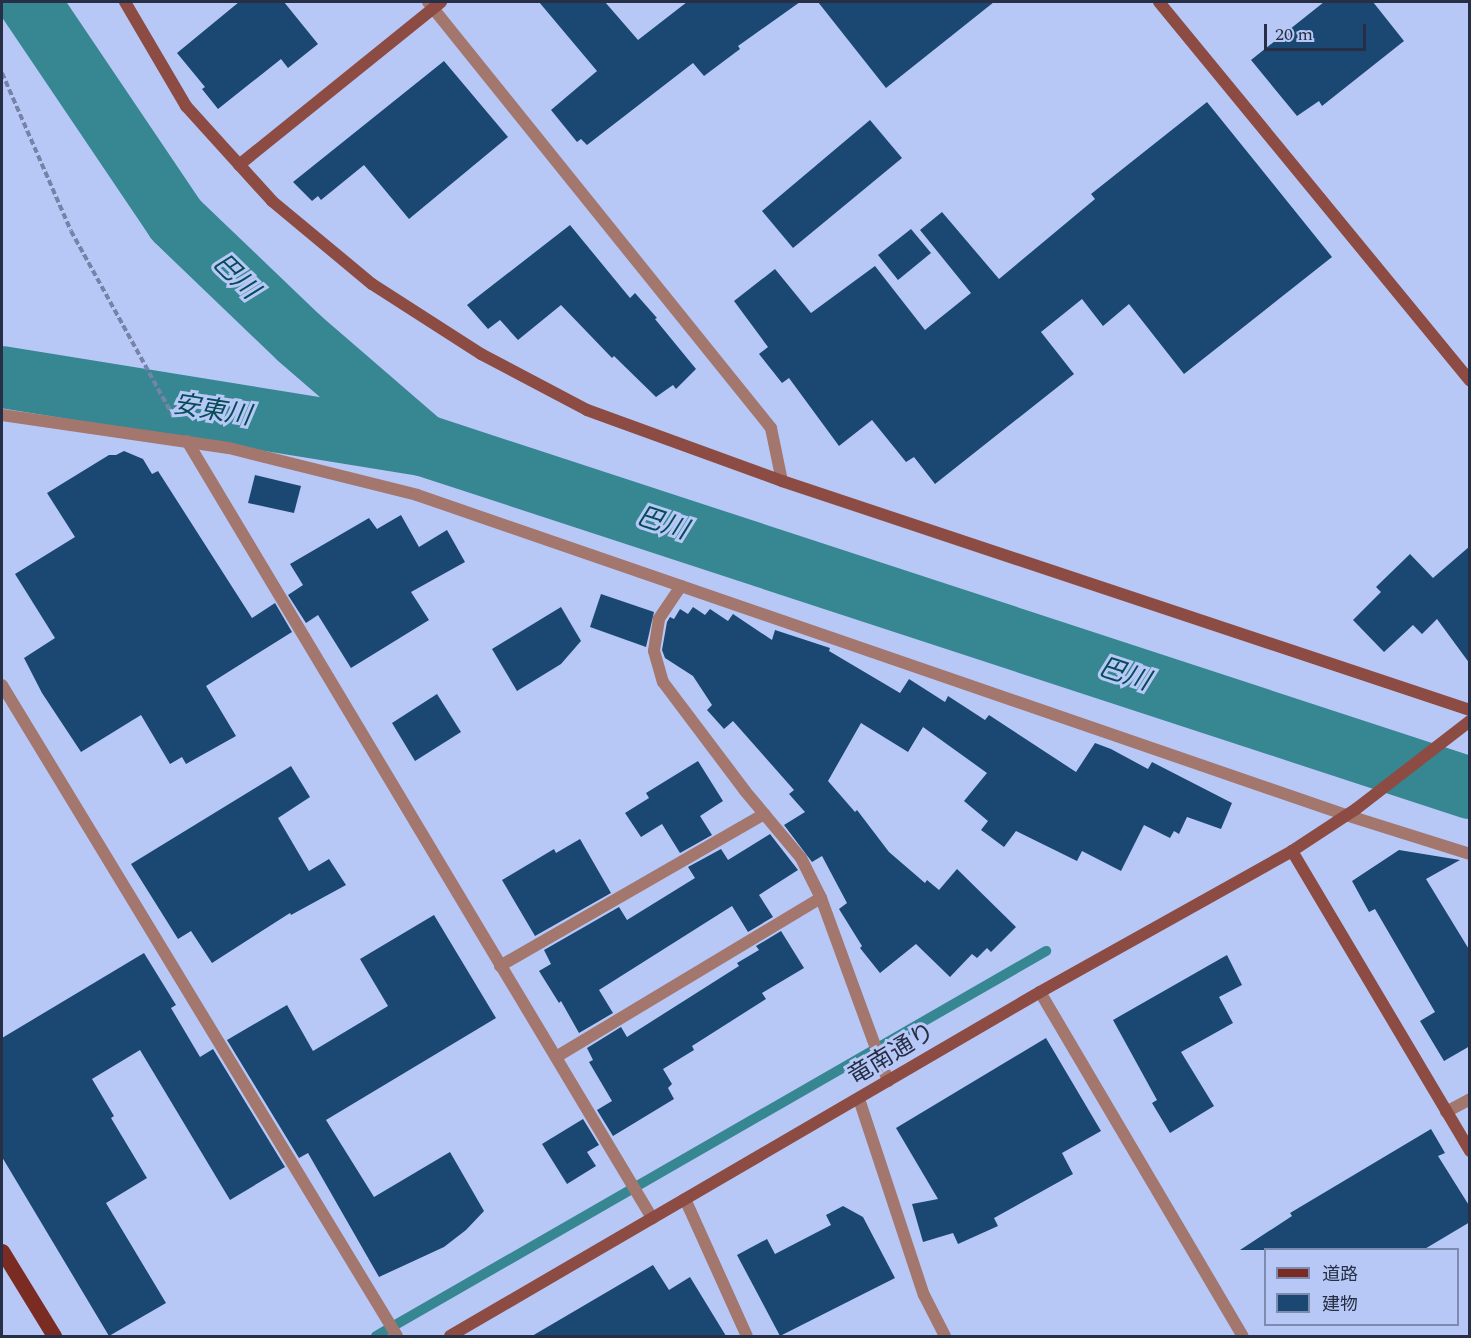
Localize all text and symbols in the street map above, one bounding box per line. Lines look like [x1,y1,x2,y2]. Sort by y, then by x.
scale bar [1267,12,1369,50]
text: 20 m [1275,21,1313,48]
water label: 巴川 [205,248,265,306]
water label: 安東川 [171,389,253,433]
water label: 巴川 [632,501,692,547]
water label: 巴川 [1094,652,1154,698]
street label: 竜南通り [843,1018,941,1092]
legend [1264,1248,1459,1326]
text: 道路 [1322,1261,1358,1288]
text: 建物 [1322,1291,1358,1318]

